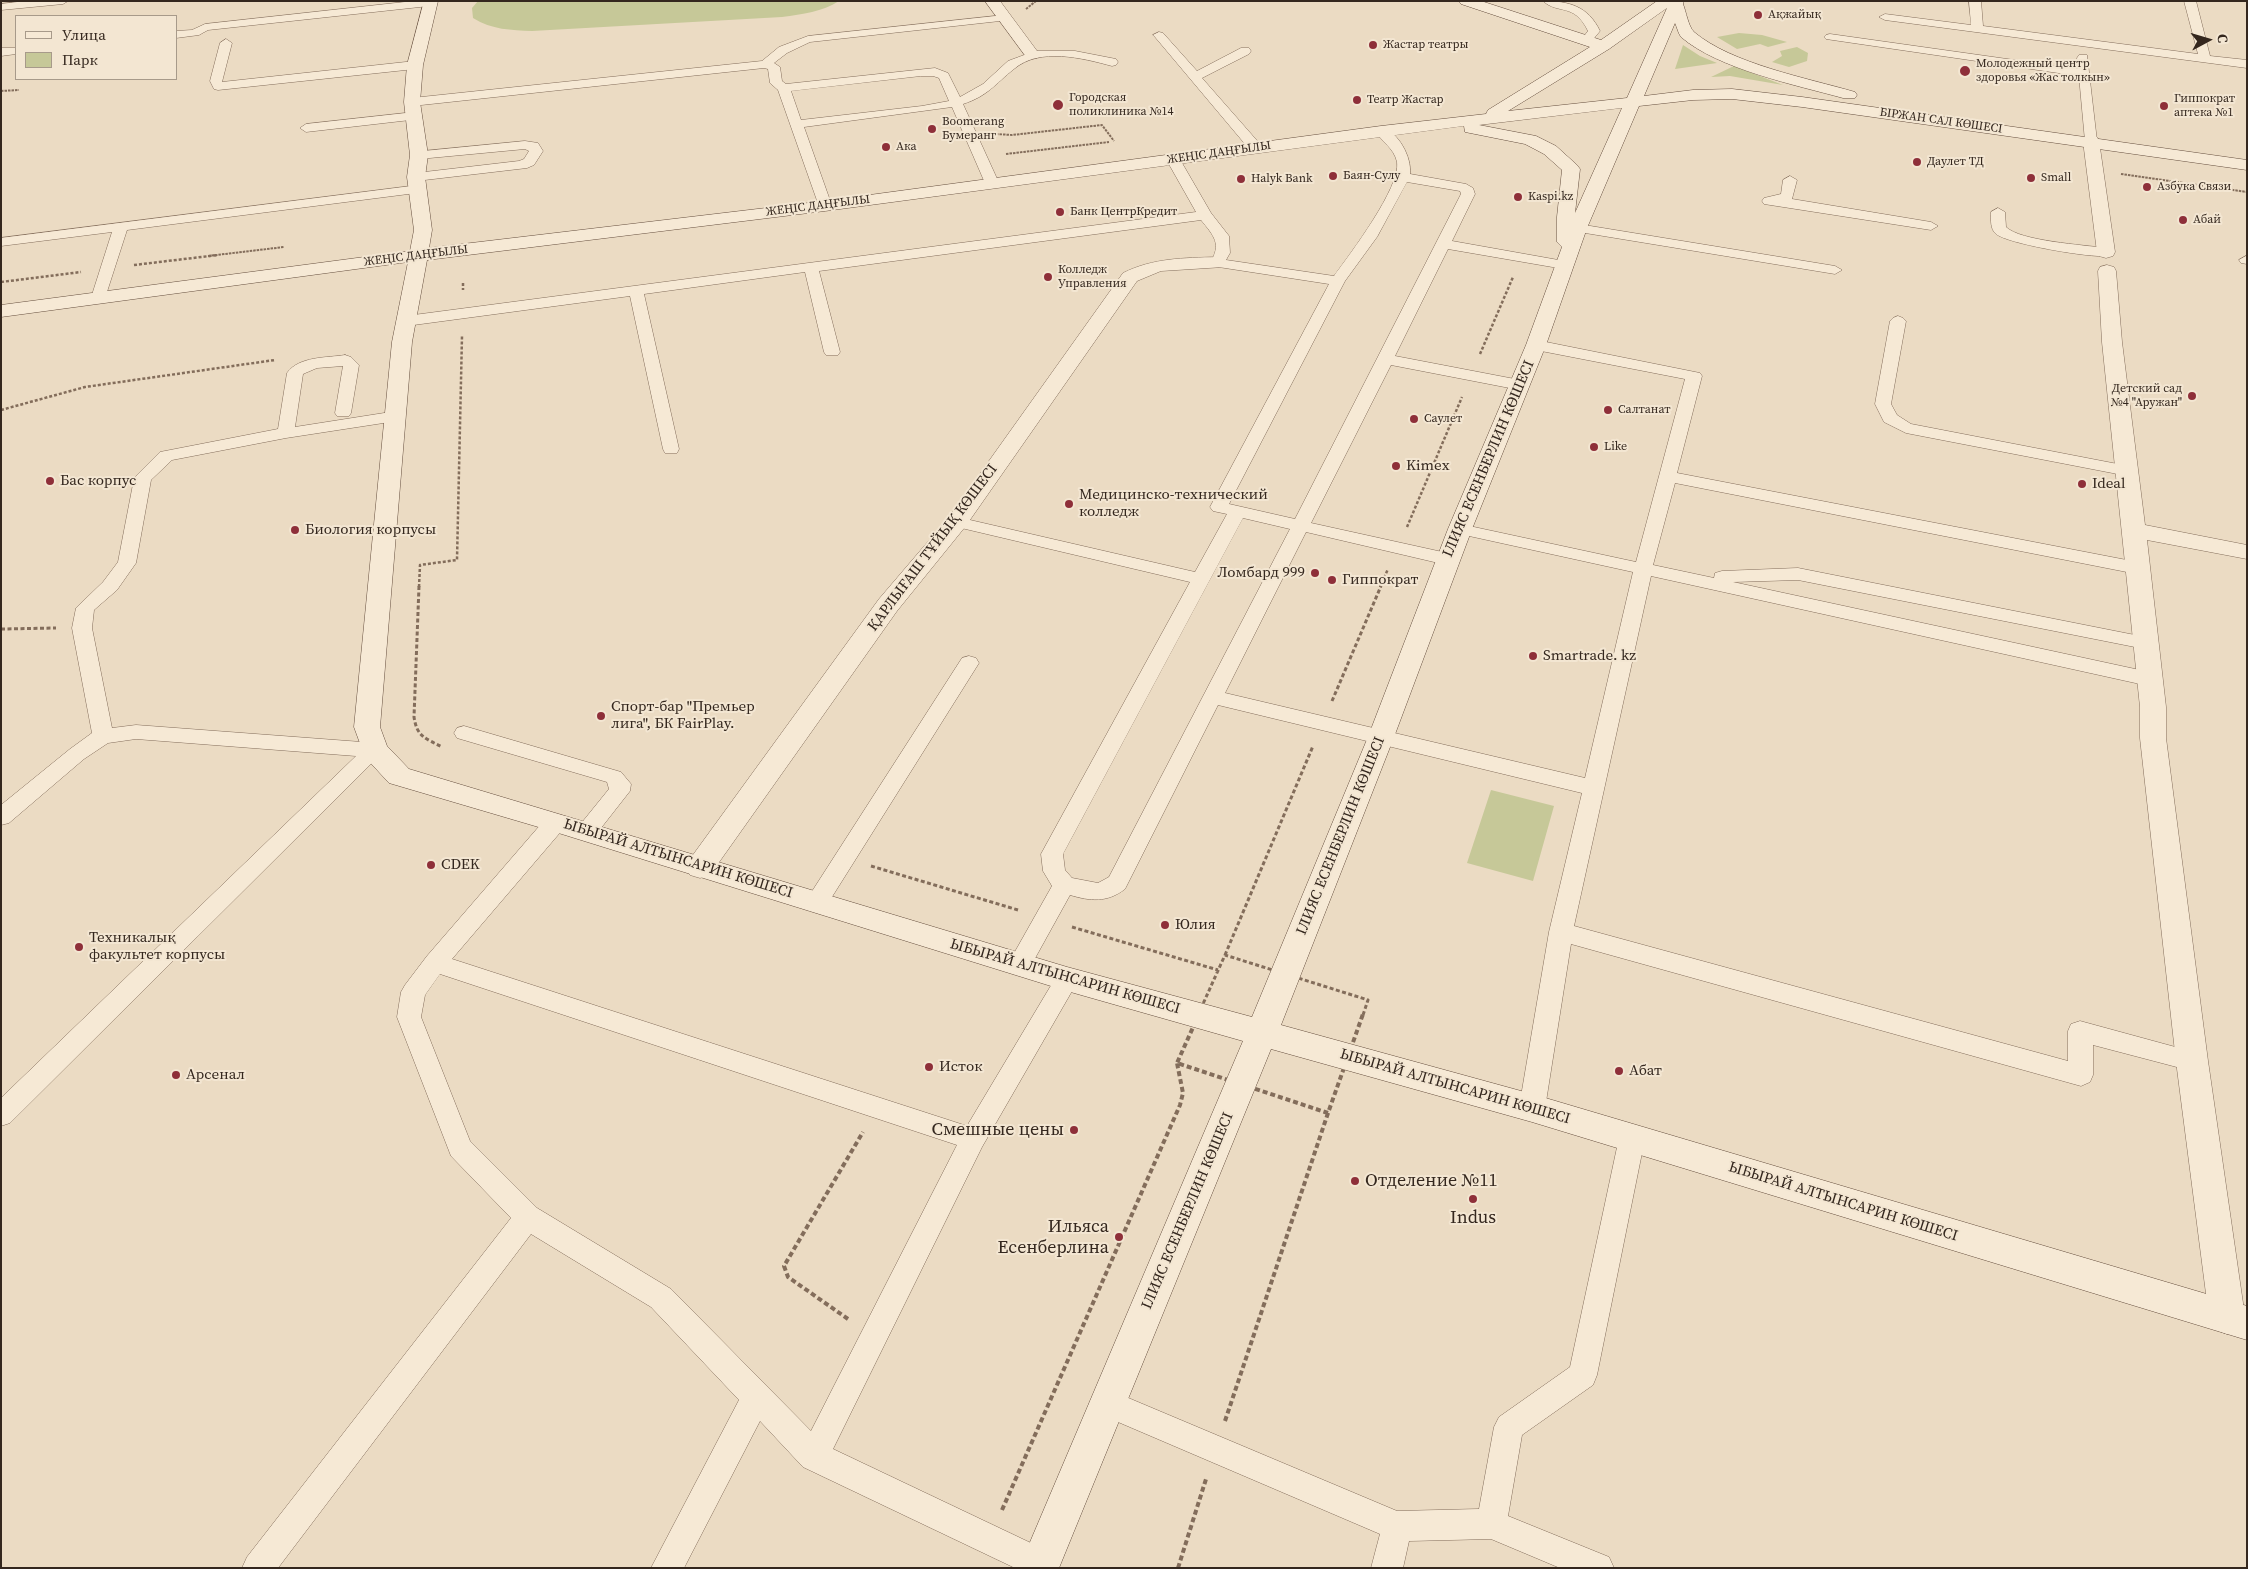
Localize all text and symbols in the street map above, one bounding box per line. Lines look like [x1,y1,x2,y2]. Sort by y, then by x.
place label: Ақжайық [1768,8,1821,22]
marker: Ақжайық [1752,9,1764,21]
legend [15,15,178,80]
north arrow [2183,15,2233,65]
text: Улица [62,24,106,45]
text: С [2213,33,2233,44]
place label: Жастар театры [1383,38,1469,52]
marker: Жастар театры [1367,39,1379,51]
text: Парк [62,49,98,70]
place label: Молодежный центр здоровья «Жас толкын» [1976,57,2110,85]
marker: Молодежный центр здоровья «Жас толкын» [1958,64,1972,78]
place label: Городская поликлиника №14 [1069,91,1174,119]
place label: Гиппократ аптека №1 [2174,92,2235,120]
place label: Театр Жастар [1367,93,1444,107]
marker: Театр Жастар [1351,94,1363,106]
marker: Городская поликлиника №14 [1051,98,1065,112]
marker: Гиппократ аптека №1 [2158,100,2170,112]
street label: БІРЖАН САЛ КӨШЕСІ [1879,105,2003,137]
place label: Boomerang Бумеранг [942,115,1004,143]
marker: Boomerang Бумеранг [926,123,938,135]
street label: ЖЕҢІС ДАҢҒЫЛЫ [1166,139,1272,167]
place label: Ака [896,140,917,154]
marker: Ака [880,141,892,153]
place label: Даулет ТД [1927,155,1984,169]
marker: Даулет ТД [1911,156,1923,168]
place label: Баян-Сулу [1343,169,1400,183]
marker: Баян-Сулу [1327,170,1339,182]
place label: Small [2041,171,2071,185]
place label: Halyk Bank [1251,172,1312,186]
marker: Small [2025,172,2037,184]
marker: Halyk Bank [1235,173,1247,185]
place label: Азбука Связи [2157,180,2231,194]
marker: Азбука Связи [2141,181,2153,193]
place label: Kaspi.kz [1528,190,1573,204]
marker: Kaspi.kz [1512,191,1524,203]
street label: ЖЕҢІС ДАҢҒЫЛЫ [765,192,871,220]
place label: Банк ЦентрКредит [1070,205,1177,219]
marker: Банк ЦентрКредит [1054,206,1066,218]
place label: Абай [2193,213,2221,227]
marker: Абай [2177,214,2189,226]
street label: ЖЕҢІС ДАҢҒЫЛЫ [363,242,469,270]
place label: Колледж Управления [1058,263,1127,291]
marker: Колледж Управления [1042,271,1054,283]
street label: ІЛИЯС ЕСЕНБЕРЛИН КӨШЕСІ [1439,358,1539,560]
place label: Детский сад №4 "Аружан" [2111,382,2182,410]
marker: Детский сад №4 "Аружан" [2186,390,2198,402]
place label: Салтанат [1618,403,1671,417]
marker: Салтанат [1602,404,1614,416]
place label: Саулет [1424,412,1462,426]
marker: Саулет [1408,413,1420,425]
place label: Like [1604,440,1627,454]
marker: Like [1588,441,1600,453]
place label: Kimex [1406,457,1450,475]
marker: Kimex [1390,460,1402,472]
street label: ҚАРЛЫҒАШ ТҰЙЫҚ КӨШЕСІ [864,461,1002,635]
place label: Бас корпус [60,472,136,490]
marker: Бас корпус [44,475,56,487]
place label: Ideal [2092,475,2125,493]
marker: Ideal [2076,478,2088,490]
place label: Медицинско-технический колледж [1079,486,1268,521]
marker: Медицинско-технический колледж [1063,498,1075,510]
place label: Биология корпусы [305,521,436,539]
marker: Биология корпусы [289,524,301,536]
place label: Ломбард 999 [1217,564,1305,582]
marker: Ломбард 999 [1309,567,1321,579]
place label: Гиппократ [1342,571,1418,589]
marker: Гиппократ [1326,574,1338,586]
place label: Smartrade. kz [1543,647,1636,665]
marker: Smartrade. kz [1527,650,1539,662]
place label: Спорт-бар "Премьер лига", БК FairPlay. [611,698,755,733]
marker: Спорт-бар "Премьер лига", БК FairPlay. [595,710,607,722]
street label: ІЛИЯС ЕСЕНБЕРЛИН КӨШЕСІ [1293,734,1389,938]
street label: ЫБЫРАЙ АЛТЫНСАРИН КӨШЕСІ [561,816,795,902]
place label: CDEK [441,856,480,874]
marker: CDEK [425,859,437,871]
place label: Юлия [1175,916,1216,934]
marker: Юлия [1159,919,1171,931]
place label: Техникалық факультет корпусы [89,929,225,964]
street label: ЫБЫРАЙ АЛТЫНСАРИН КӨШЕСІ [948,935,1182,1019]
marker: Техникалық факультет корпусы [73,941,85,953]
street label: ЫБЫРАЙ АЛТЫНСАРИН КӨШЕСІ [1338,1045,1572,1129]
place label: Исток [939,1058,982,1076]
marker: Исток [923,1061,935,1073]
place label: Абат [1629,1062,1662,1080]
marker: Абат [1613,1065,1625,1077]
place label: Арсенал [186,1066,245,1084]
marker: Арсенал [170,1069,182,1081]
street label: ІЛИЯС ЕСЕНБЕРЛИН КӨШЕСІ [1138,1110,1238,1312]
place label: Смешные цены [932,1119,1064,1141]
marker: Смешные цены [1068,1124,1080,1136]
street label: ЫБЫРАЙ АЛТЫНСАРИН КӨШЕСІ [1726,1159,1960,1245]
place label: Отделение №11 [1365,1170,1497,1192]
marker: Отделение №11 [1349,1175,1361,1187]
marker: Indus [1467,1193,1479,1205]
place label: Indus [1450,1207,1496,1229]
place label: Ильяса Есенберлина [998,1216,1109,1258]
marker: Ильяса Есенберлина [1113,1231,1125,1243]

